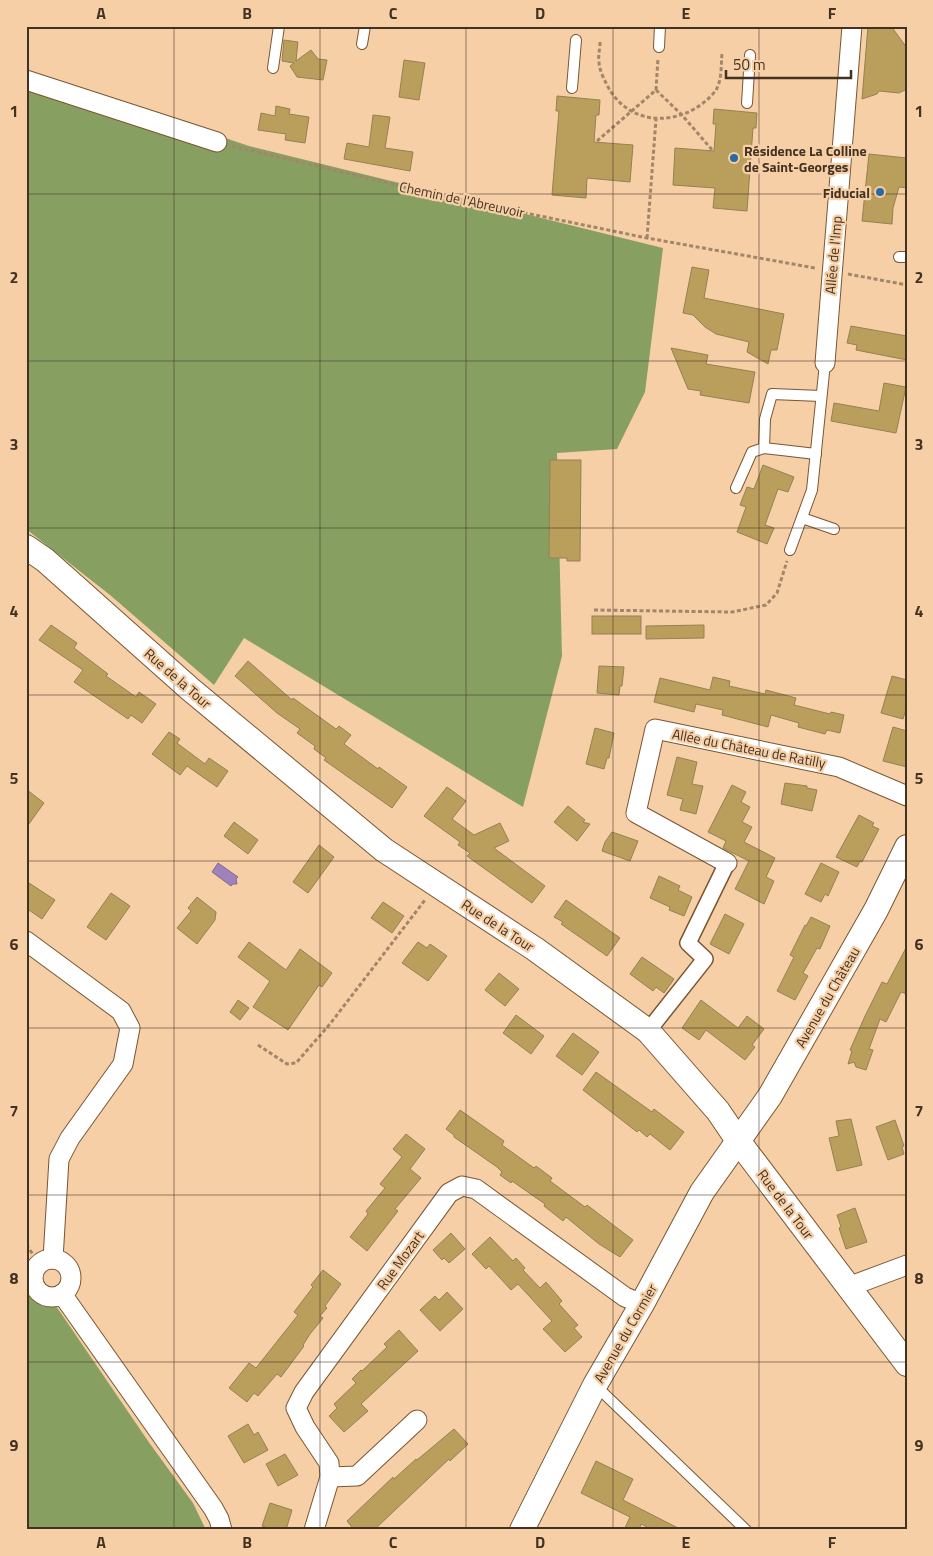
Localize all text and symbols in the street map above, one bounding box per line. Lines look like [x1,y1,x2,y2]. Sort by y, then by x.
text: A [96,1,106,25]
text: B [242,1,252,25]
text: C [389,1,398,25]
text: D [535,1,545,25]
text: E [682,1,691,25]
text: F [828,1,837,25]
scale bar [726,48,850,80]
text: 50 m [733,53,766,76]
text: 1 [10,99,18,123]
text: 1 [915,99,923,123]
place label: Résidence La Colline de Saint-Georges [744,140,867,177]
marker: Résidence La Colline de Saint-Georges [728,152,740,164]
street label: Chemin de l'Abreuvoir [397,175,527,223]
place label: Fiducial [823,182,870,203]
marker: Fiducial [874,186,886,198]
street label: Allée de l'Imp [819,215,847,295]
text: 2 [10,265,18,289]
text: 2 [915,265,923,289]
text: 3 [10,432,18,456]
text: 3 [915,432,923,456]
text: 4 [10,599,19,623]
text: 4 [915,599,924,623]
street label: Rue de la Tour [140,643,216,713]
street label: Allée du Château de Ratilly [670,723,828,773]
text: 5 [10,766,19,790]
text: 5 [915,766,924,790]
street label: Rue de la Tour [458,894,539,956]
text: 6 [10,932,19,956]
text: 6 [915,932,924,956]
street label: Avenue du Château [790,943,864,1051]
text: 7 [10,1099,18,1123]
text: 7 [915,1099,923,1123]
street label: Rue de la Tour [753,1165,819,1244]
street label: Rue Mozart [371,1226,429,1294]
text: 8 [10,1266,19,1290]
text: 8 [915,1266,924,1290]
street label: Avenue du Cormier [588,1279,662,1386]
text: 9 [10,1433,19,1457]
text: 9 [915,1433,924,1457]
text: A [96,1530,106,1554]
text: B [242,1530,252,1554]
text: C [389,1530,398,1554]
text: D [535,1530,545,1554]
text: E [682,1530,691,1554]
text: F [828,1530,837,1554]

